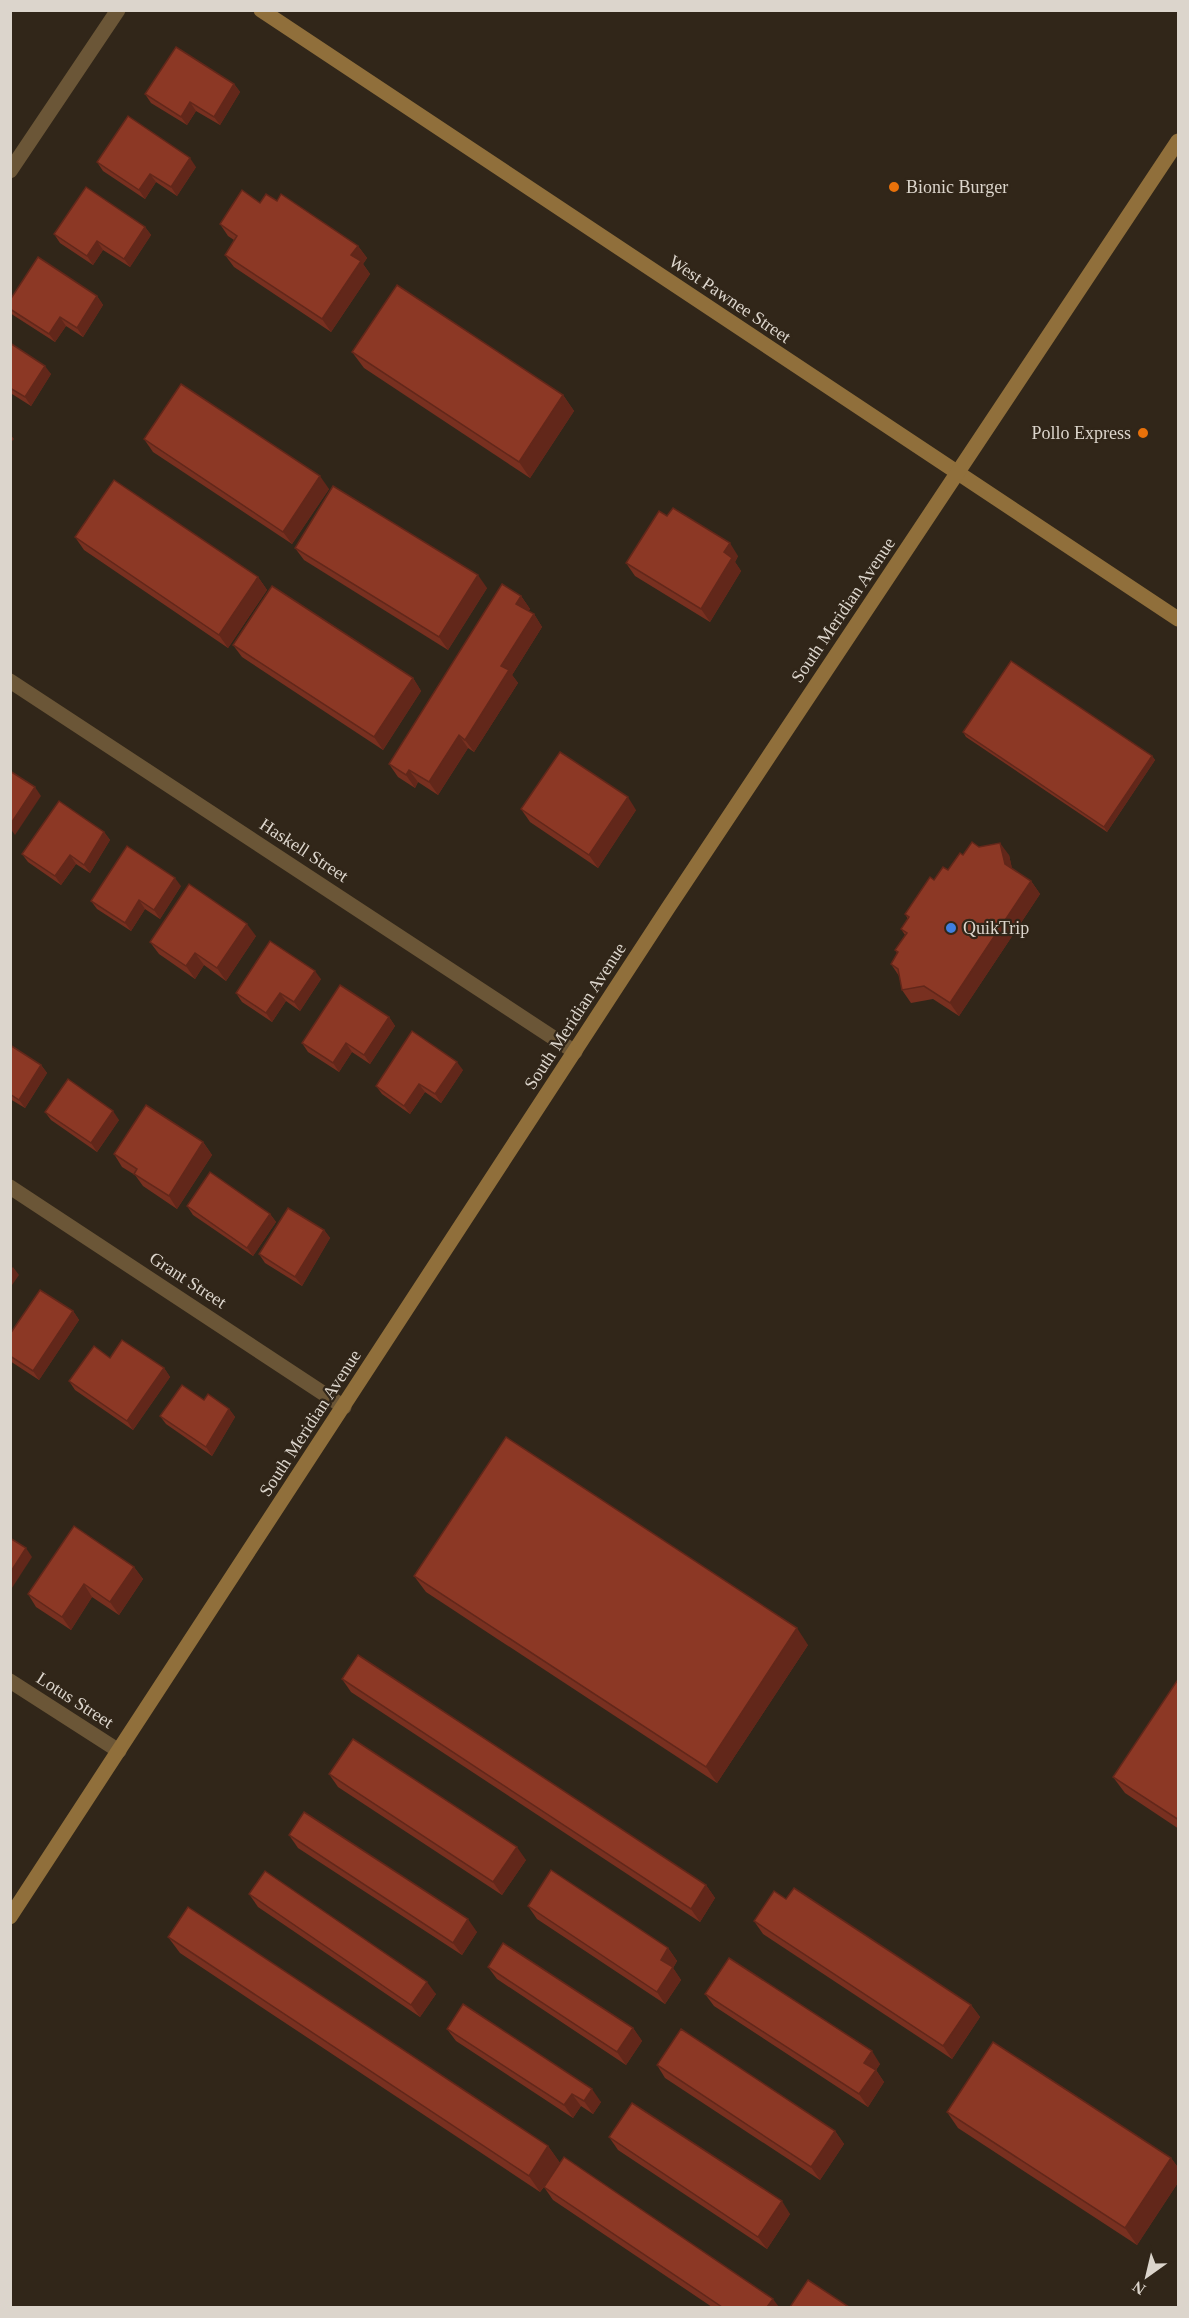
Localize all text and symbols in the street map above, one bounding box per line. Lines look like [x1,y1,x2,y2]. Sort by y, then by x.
place label: Bionic Burger [906,177,1008,197]
marker: Bionic Burger [887,180,901,194]
street label: West Pawnee Street [665,251,795,347]
place label: Pollo Express [1031,423,1131,443]
marker: Pollo Express [1136,426,1150,440]
street label: South Meridian Avenue [787,534,899,686]
street label: Haskell Street [256,814,352,886]
place label: QuikTrip [963,918,1029,938]
marker: QuikTrip [944,921,958,935]
street label: South Meridian Avenue [520,939,630,1093]
street label: Grant Street [146,1248,230,1312]
street label: South Meridian Avenue [255,1346,365,1500]
street label: Lotus Street [33,1668,117,1732]
north arrow [1117,2246,1177,2306]
text: N [1129,2277,1148,2298]

